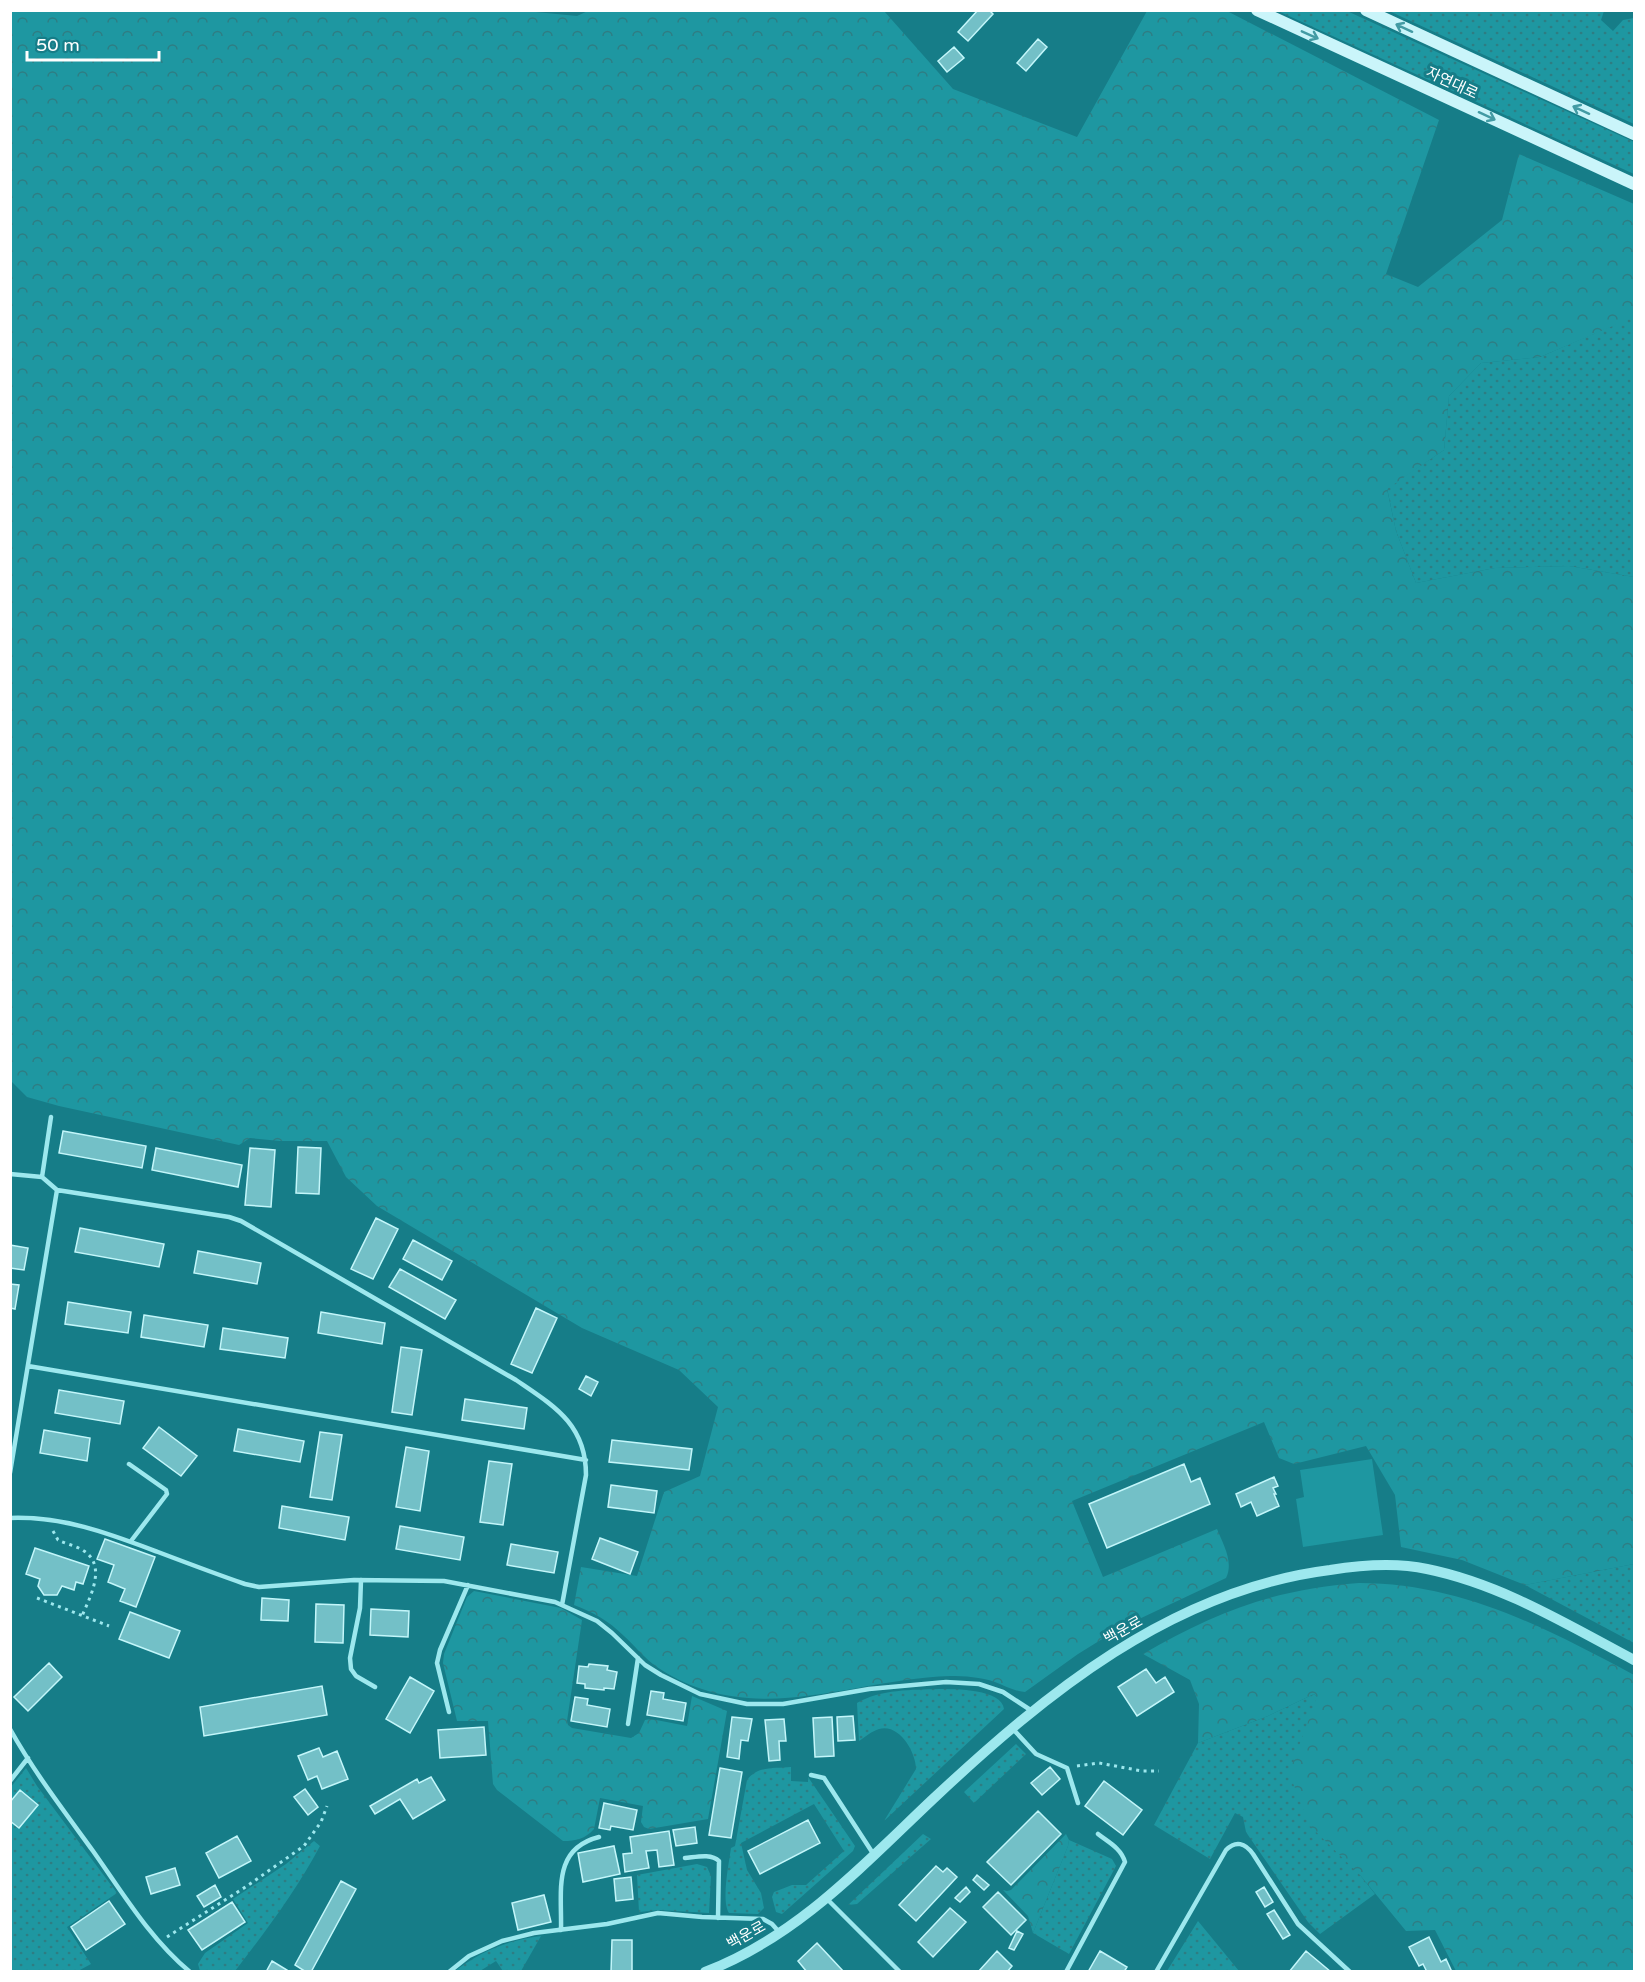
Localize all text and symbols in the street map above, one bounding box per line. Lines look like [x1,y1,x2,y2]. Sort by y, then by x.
one-way arrow [1396,22,1414,34]
scale bar [27,24,159,62]
one-way arrow [1301,29,1319,41]
text: 50 m [36,34,80,56]
street label: 자연대로 [1423,63,1481,103]
one-way arrow [1573,103,1591,115]
one-way arrow [1478,111,1496,123]
street label: 백운로 [1101,1612,1145,1648]
street label: 백운로 [724,1917,768,1953]

